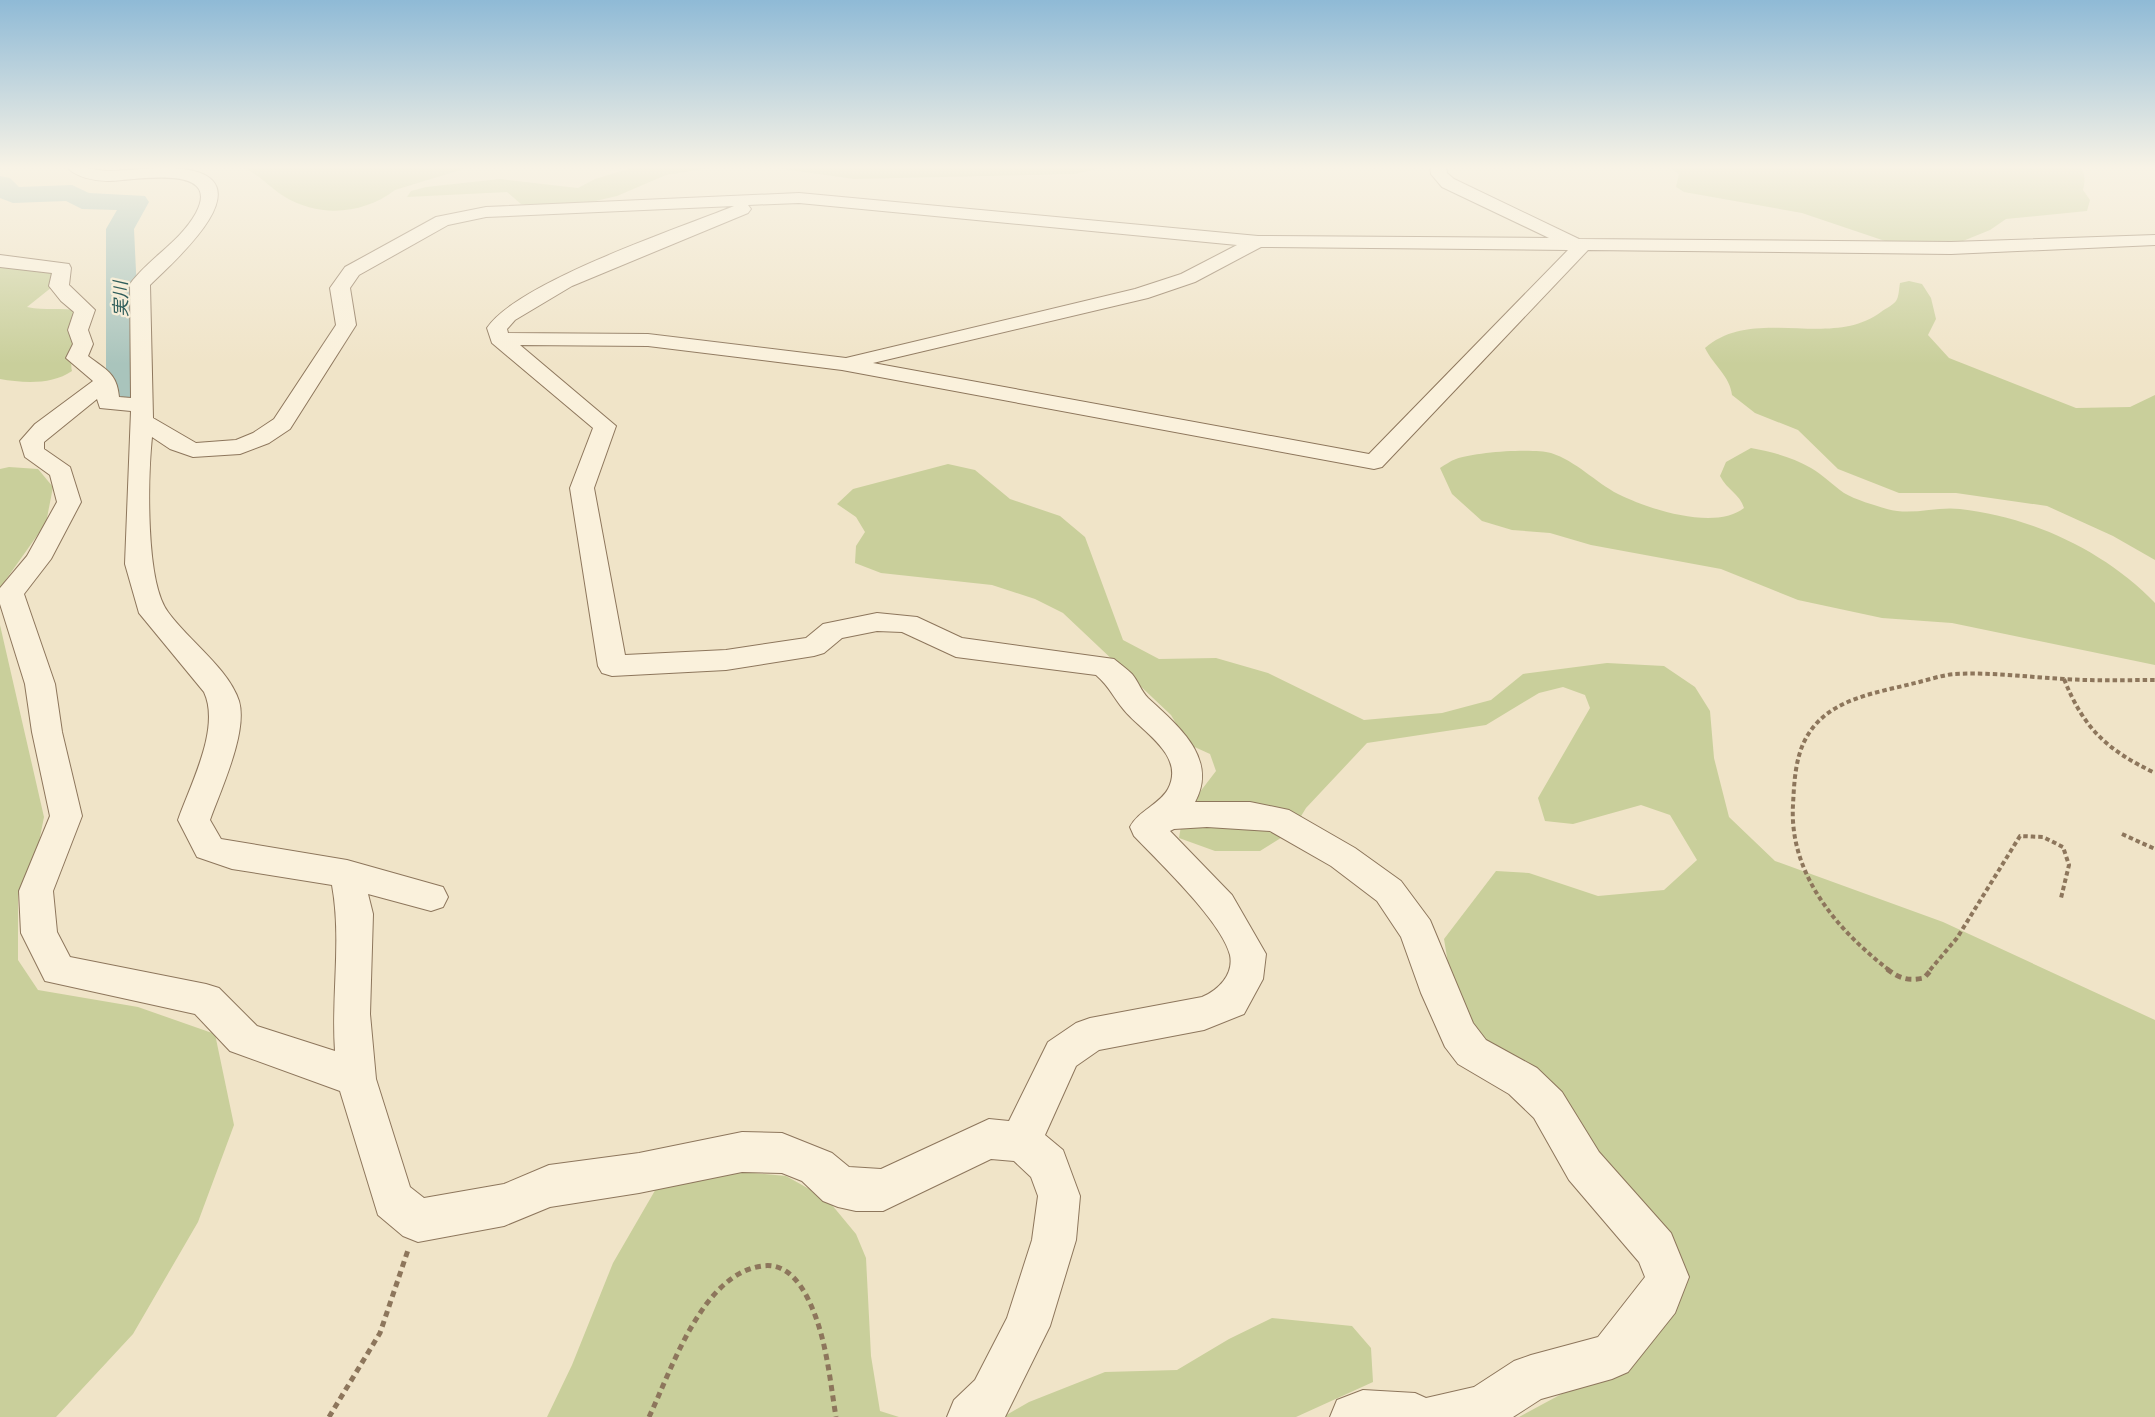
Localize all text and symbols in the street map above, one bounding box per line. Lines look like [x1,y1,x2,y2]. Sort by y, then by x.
water label: 実川 [111,279,131,317]

